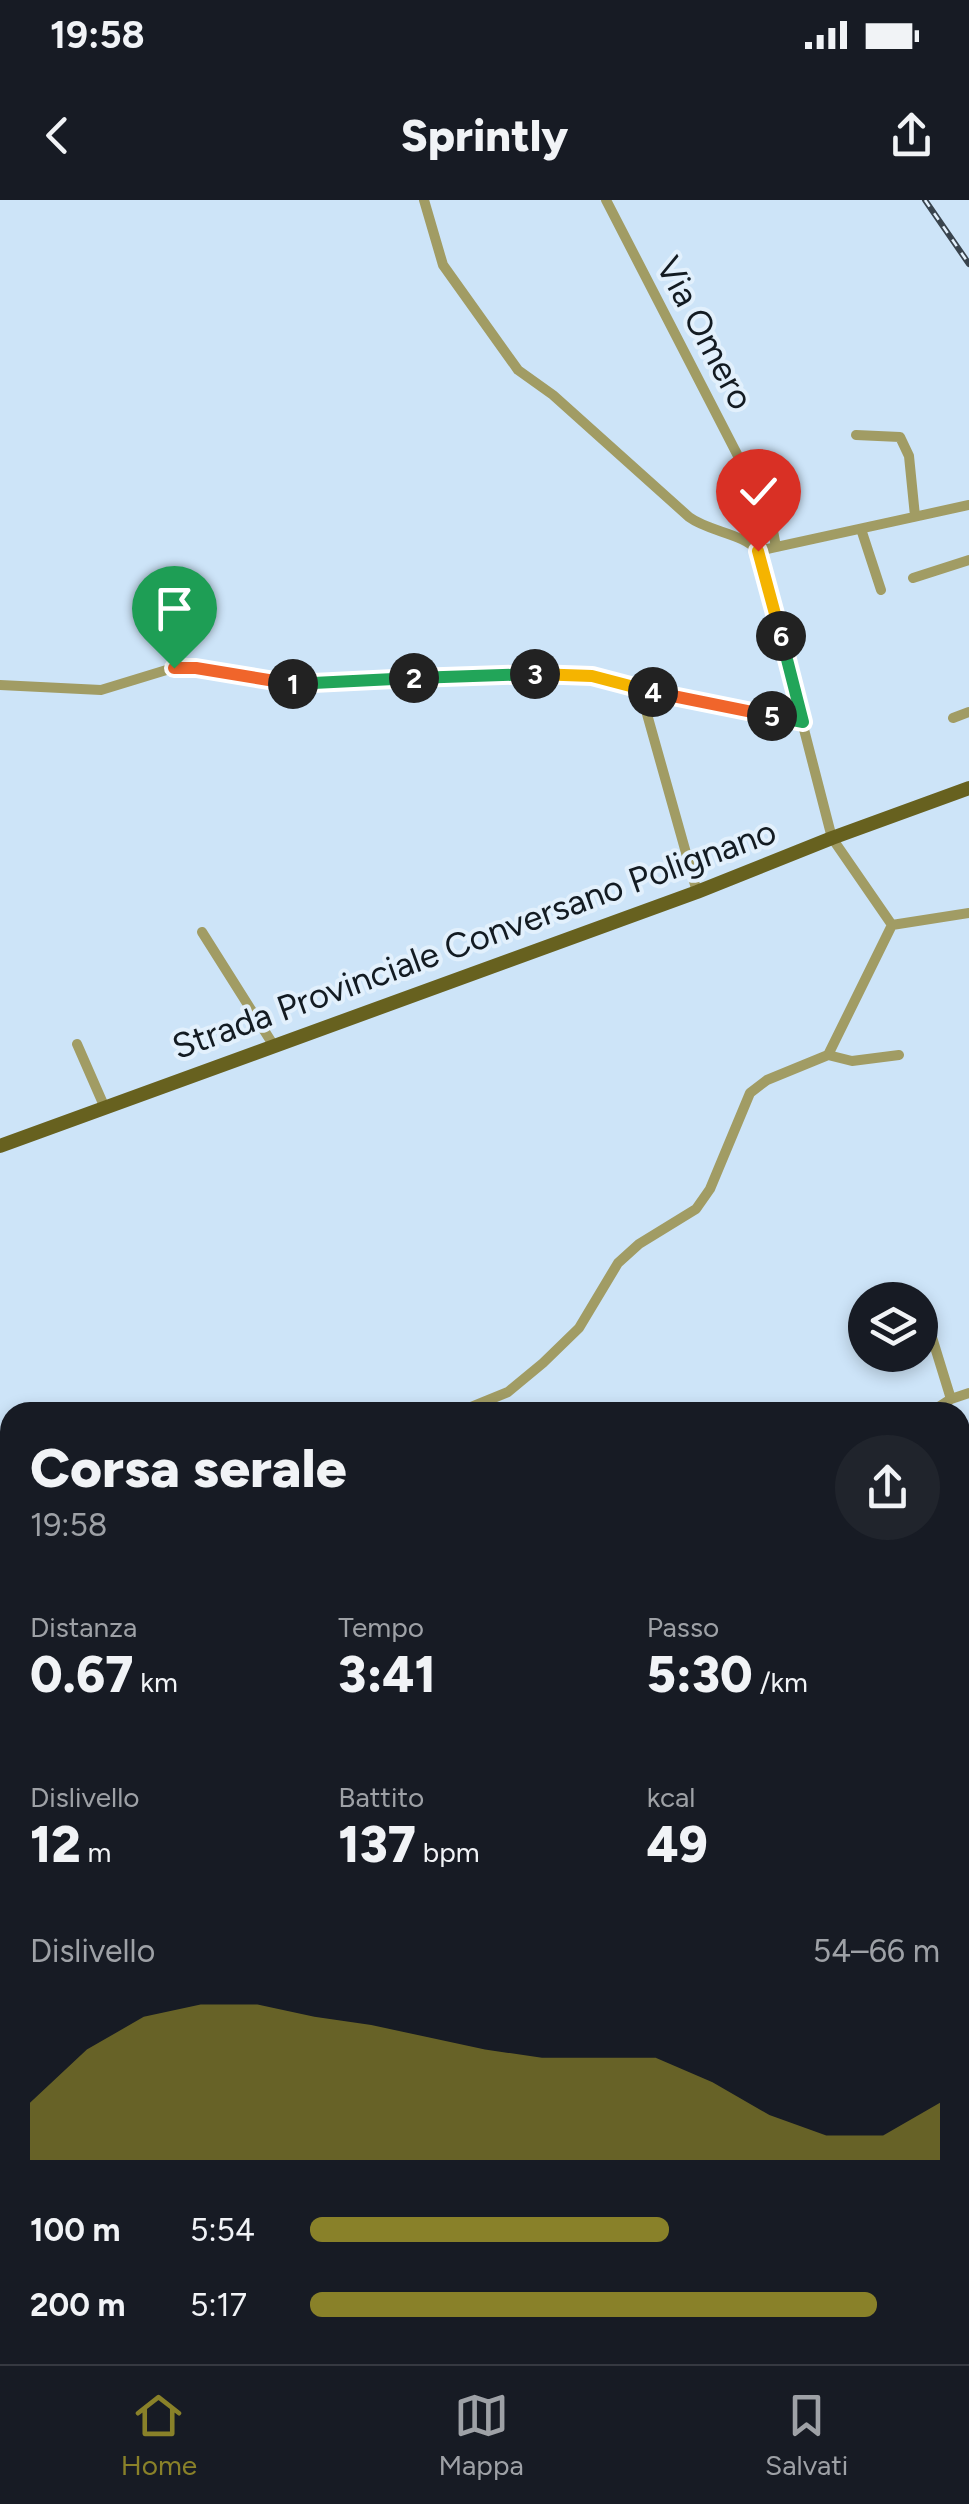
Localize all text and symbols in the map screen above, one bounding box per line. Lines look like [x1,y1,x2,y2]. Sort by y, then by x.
text: 19:58 [50,12,145,58]
icon: back [30,108,85,163]
text: Sprintly [401,108,568,162]
icon: share [884,108,939,163]
street label: Via Omero [647,249,763,417]
pin [716,449,801,552]
icon: check [731,464,786,519]
pin [132,566,217,669]
icon: arrive [147,581,202,636]
pin: 6 [756,611,806,661]
text: 6 [773,619,789,653]
pin: 3 [510,649,560,699]
pin: 2 [389,653,439,703]
text: 3 [527,657,543,691]
pin: 1 [268,659,318,709]
text: 2 [406,661,422,695]
text: 1 [287,667,299,701]
pin: 4 [628,667,678,717]
text: 4 [644,675,662,709]
pin: 5 [747,691,797,741]
text: 5 [764,699,780,733]
street label: Strada Provinciale Conversano Polignano [166,810,782,1068]
map controls [848,1282,938,1372]
button: layers [848,1282,938,1372]
text: Corsa serale [30,1435,347,1501]
button: share [835,1435,940,1540]
text: 19:58 [30,1506,107,1544]
text: Distanza [30,1610,137,1644]
text: Tempo [338,1610,424,1644]
text: Passo [647,1610,719,1644]
text: 0.67 [30,1644,133,1705]
text: 3:41 [338,1644,436,1705]
text: 5:30 [647,1644,753,1705]
text: km [133,1665,178,1699]
text: /km [753,1665,808,1699]
text: Dislivello [30,1780,140,1814]
text: Battito [338,1780,424,1814]
text: kcal [647,1780,696,1814]
text: 12 [30,1814,81,1875]
text: 137 [338,1814,416,1875]
text: 49 [647,1814,708,1875]
text: m [81,1835,111,1869]
text: bpm [416,1835,480,1869]
text: Dislivello [30,1932,155,1970]
text: 54–66 m [813,1932,940,1970]
text: 100 m [30,2211,121,2249]
text: 5:54 [190,2211,255,2249]
text: 200 m [30,2286,126,2324]
text: 5:17 [190,2286,247,2324]
tab: Home [121,2388,197,2482]
tab: Mappa [438,2388,524,2482]
tab: Salvati [765,2388,848,2482]

